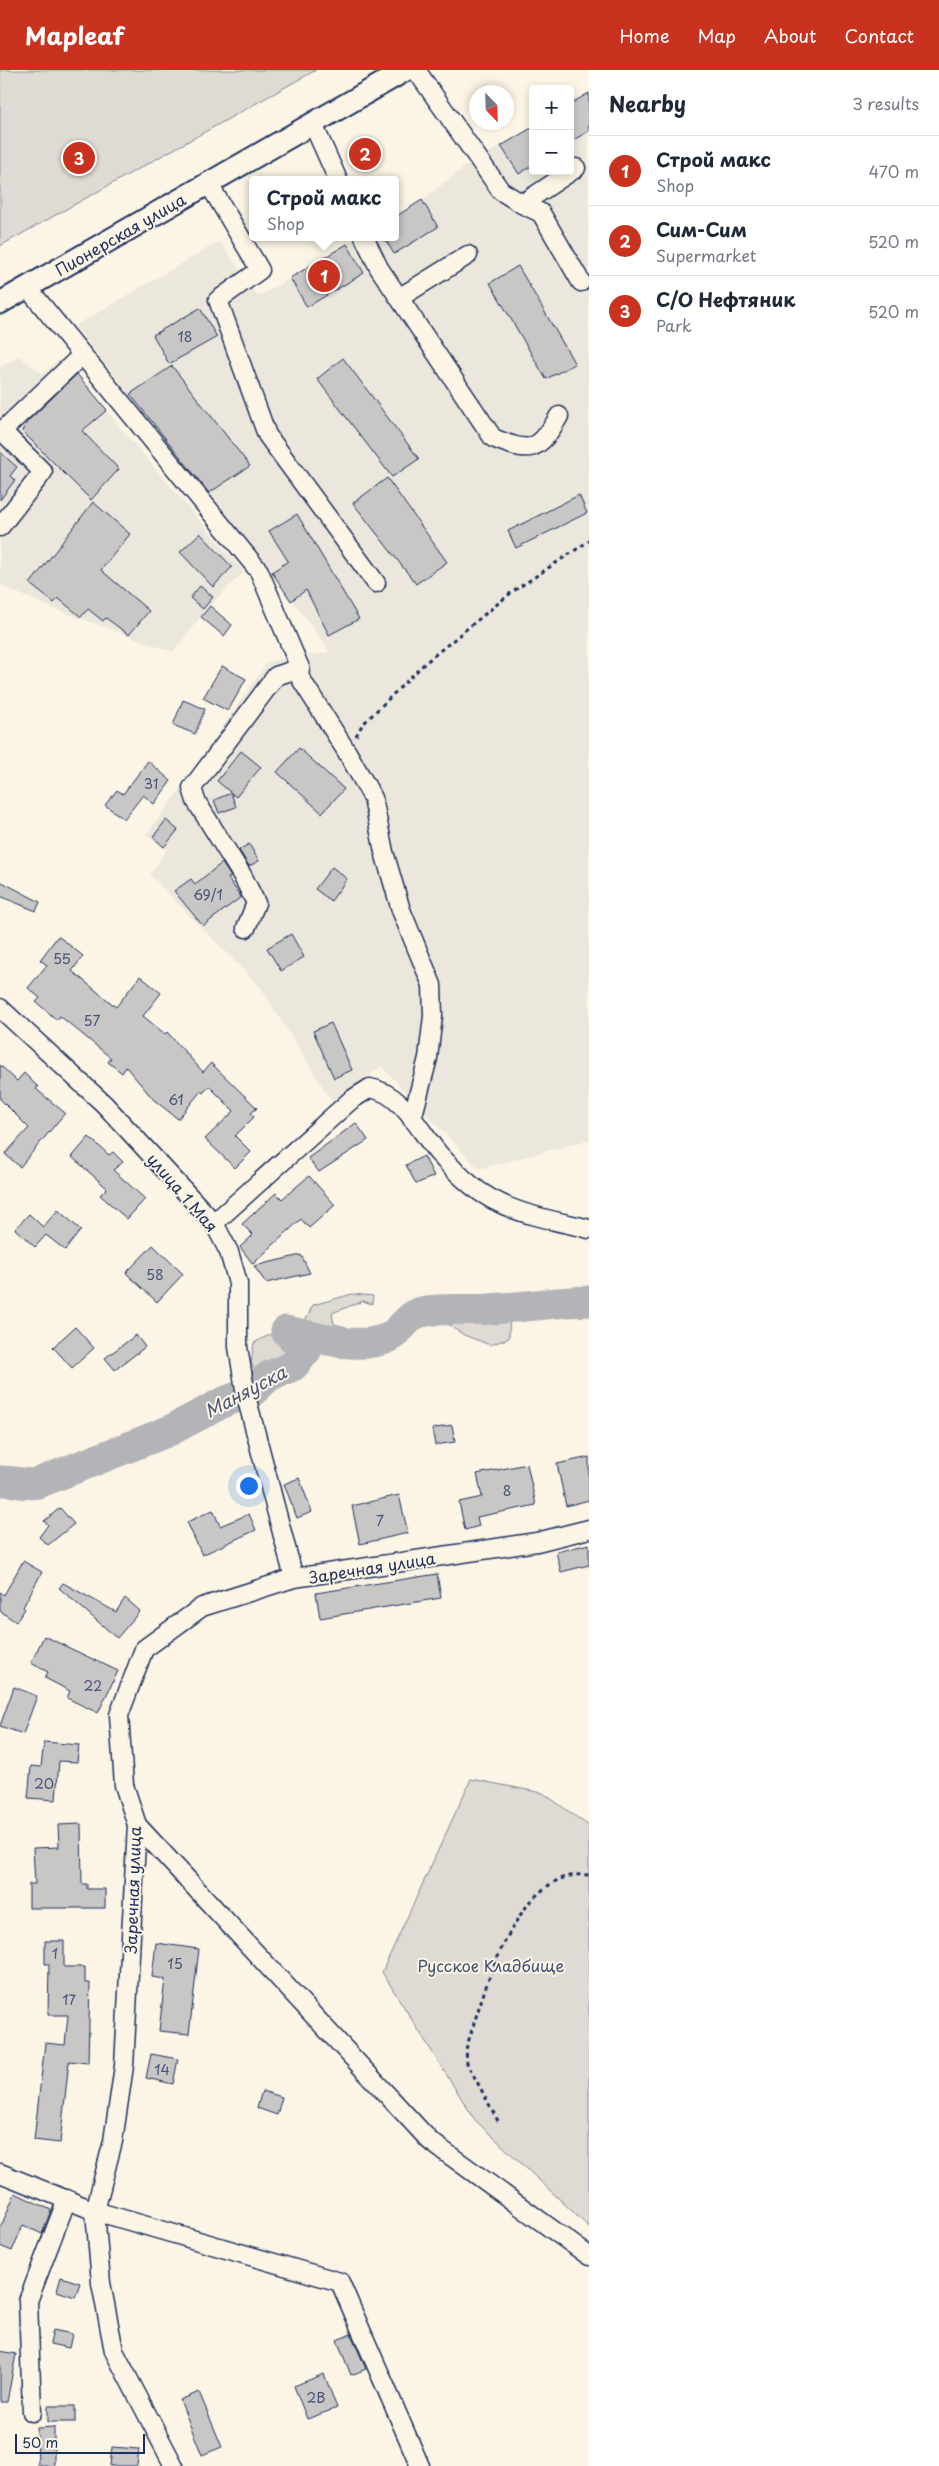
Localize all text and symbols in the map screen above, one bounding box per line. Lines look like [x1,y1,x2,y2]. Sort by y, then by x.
text: Mapleaf [25,17,124,53]
text: Home [619,22,669,49]
text: Map [697,22,736,49]
text: About [764,22,816,49]
text: Contact [844,22,914,49]
north arrow [469,85,514,130]
map controls [529,85,574,175]
button: + [529,85,574,130]
text: Nearby [609,87,686,119]
text: 3 results [852,91,919,115]
button: − [529,130,574,175]
pin: 2 [349,135,381,173]
pin: 3 [63,139,95,177]
text: Строй макс [656,145,771,173]
text: 1 [621,159,629,183]
text: 470 m [869,159,919,183]
text: Shop [656,173,694,197]
popup [249,176,399,241]
text: Строй макс [266,183,382,211]
street label: Пионерская улица [50,187,190,281]
text: Shop [266,211,305,235]
text: Сим-Сим [656,215,747,243]
text: 2 [619,229,631,253]
text: 520 m [868,229,919,253]
text: Supermarket [656,243,756,267]
pin: 1 [308,257,340,295]
text: С/О Нефтяник [656,285,795,313]
text: 3 [620,299,630,323]
text: 520 m [868,299,919,323]
text: Park [656,313,692,337]
house number: 18 [177,326,193,347]
house number: 31 [144,773,158,794]
house number: 69/1 [193,884,223,905]
house number: 55 [53,948,71,969]
house number: 57 [84,1010,100,1031]
house number: 61 [168,1089,184,1110]
street label: улица 1 Мая [142,1147,224,1237]
house number: 58 [146,1264,164,1285]
water label: Маняуска [199,1358,291,1424]
your location [236,1473,262,1499]
house number: 8 [503,1480,511,1501]
house number: 7 [376,1510,384,1531]
street label: Заречная улица [307,1545,437,1589]
house number: 22 [84,1675,102,1696]
house number: 20 [34,1773,54,1794]
street label: Заречная улица [118,1826,146,1954]
house number: 1 [52,1943,58,1964]
house number: 15 [167,1953,183,1974]
park label: Русское Кладбище [418,1953,565,1977]
house number: 17 [62,1989,76,2010]
house number: 14 [154,2059,170,2080]
house number: 2В [306,2387,326,2408]
scale bar [15,2431,145,2454]
text: 50 m [22,2432,58,2453]

